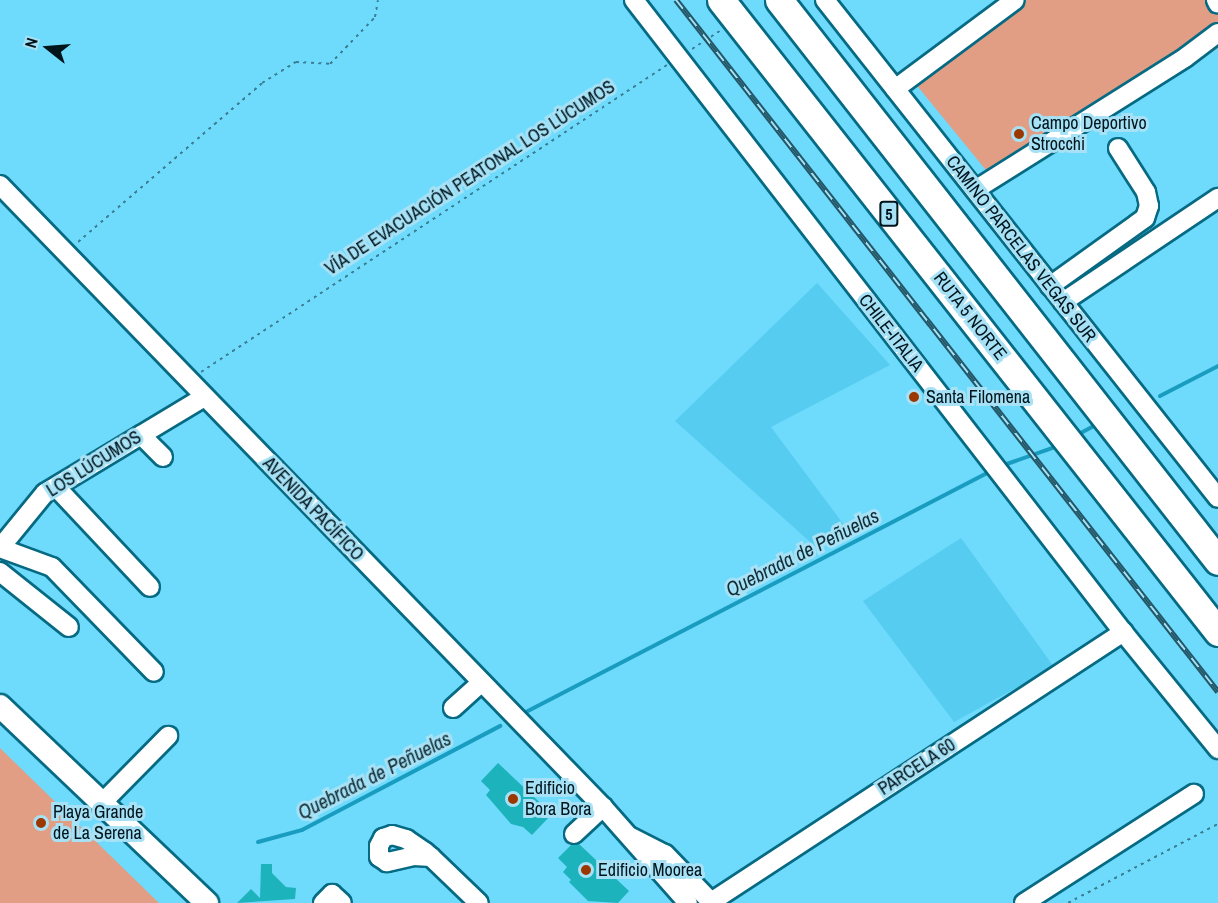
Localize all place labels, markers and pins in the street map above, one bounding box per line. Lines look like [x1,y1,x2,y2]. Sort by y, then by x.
place label: Campo Deportivo Strocchi [1031,113,1147,156]
marker: Campo Deportivo Strocchi [1012,127,1026,141]
place label: Santa Filomena [926,386,1030,408]
marker: Santa Filomena [907,390,921,404]
place label: Edificio Bora Bora [525,778,591,820]
marker: Edificio Bora Bora [506,792,520,806]
place label: Playa Grande de La Serena [53,802,143,844]
marker: Playa Grande de La Serena [34,816,48,830]
place label: Edificio Moorea [598,859,702,881]
marker: Edificio Moorea [579,863,593,877]

